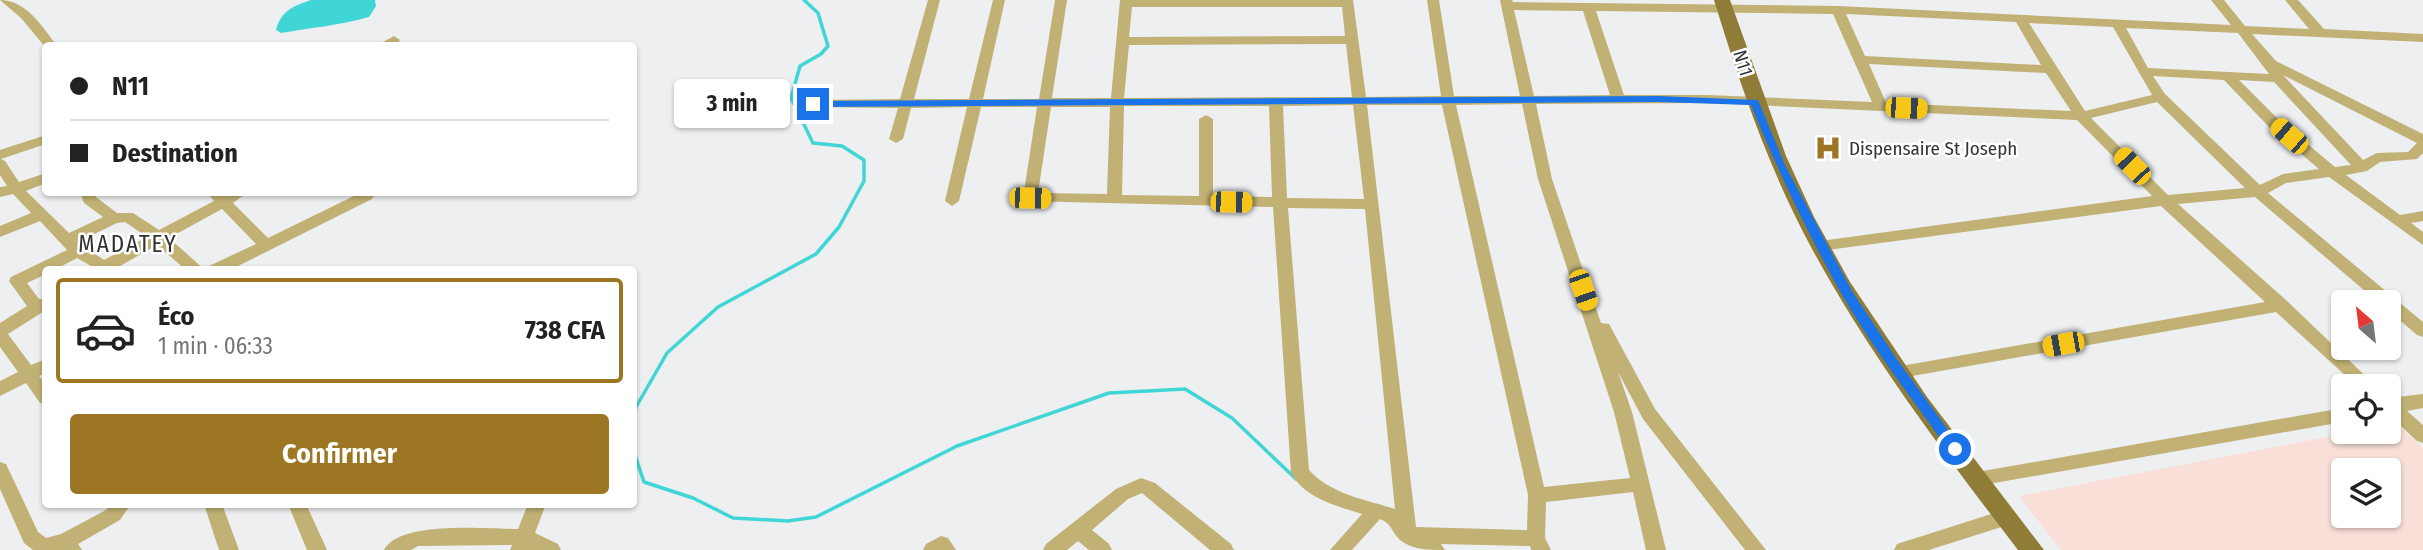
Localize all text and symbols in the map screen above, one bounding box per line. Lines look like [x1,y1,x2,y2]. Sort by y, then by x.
street label: N11 [1728,47,1758,79]
text: N11 [112,71,149,102]
callout: 3 min [673,80,788,128]
route end [797,88,829,120]
text: 3 min [706,89,758,117]
car [1885,97,1928,119]
car [2267,114,2312,158]
hospital icon: Dispensaire St Joseph [1813,133,1843,163]
place label: Dispensaire St Joseph [1849,137,2017,160]
text: Destination [112,138,238,169]
car [2110,144,2155,188]
car [1009,187,1052,209]
car [1210,191,1253,213]
district label: MADATEY [78,230,178,258]
car [1567,267,1600,313]
north arrow [2331,290,2401,360]
map controls [2331,290,2401,528]
icon: car [74,299,137,362]
text: Éco [158,301,195,332]
text: 738 CFA [525,315,605,346]
car [2041,330,2086,358]
text: 1 min · 06:33 [158,332,273,360]
button: locate [2331,374,2401,444]
button: Confirmer [70,414,609,494]
route start [1939,433,1971,465]
button: layers [2331,458,2401,528]

